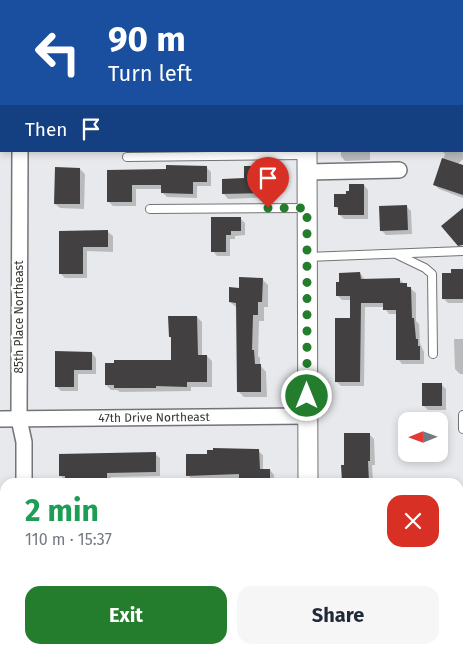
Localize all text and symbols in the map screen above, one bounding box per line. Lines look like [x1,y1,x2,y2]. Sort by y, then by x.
text: 90 m [108,18,186,60]
icon: left [25,20,90,85]
text: Turn left [108,60,192,87]
icon: arrive [77,115,105,143]
text: Then [25,118,67,141]
pin [247,157,289,208]
icon: arrive [254,164,282,192]
street label: 85th Place Northeast [12,260,26,374]
position arrow [280,369,332,421]
street label: 47th Drive Northeast [98,410,210,425]
north arrow [398,412,448,462]
map controls [398,412,448,462]
text: 2 min [25,493,99,529]
button: close [387,495,439,547]
text: 110 m · 15:37 [25,530,112,549]
button: Exit [25,586,227,644]
button: Share [237,586,439,644]

